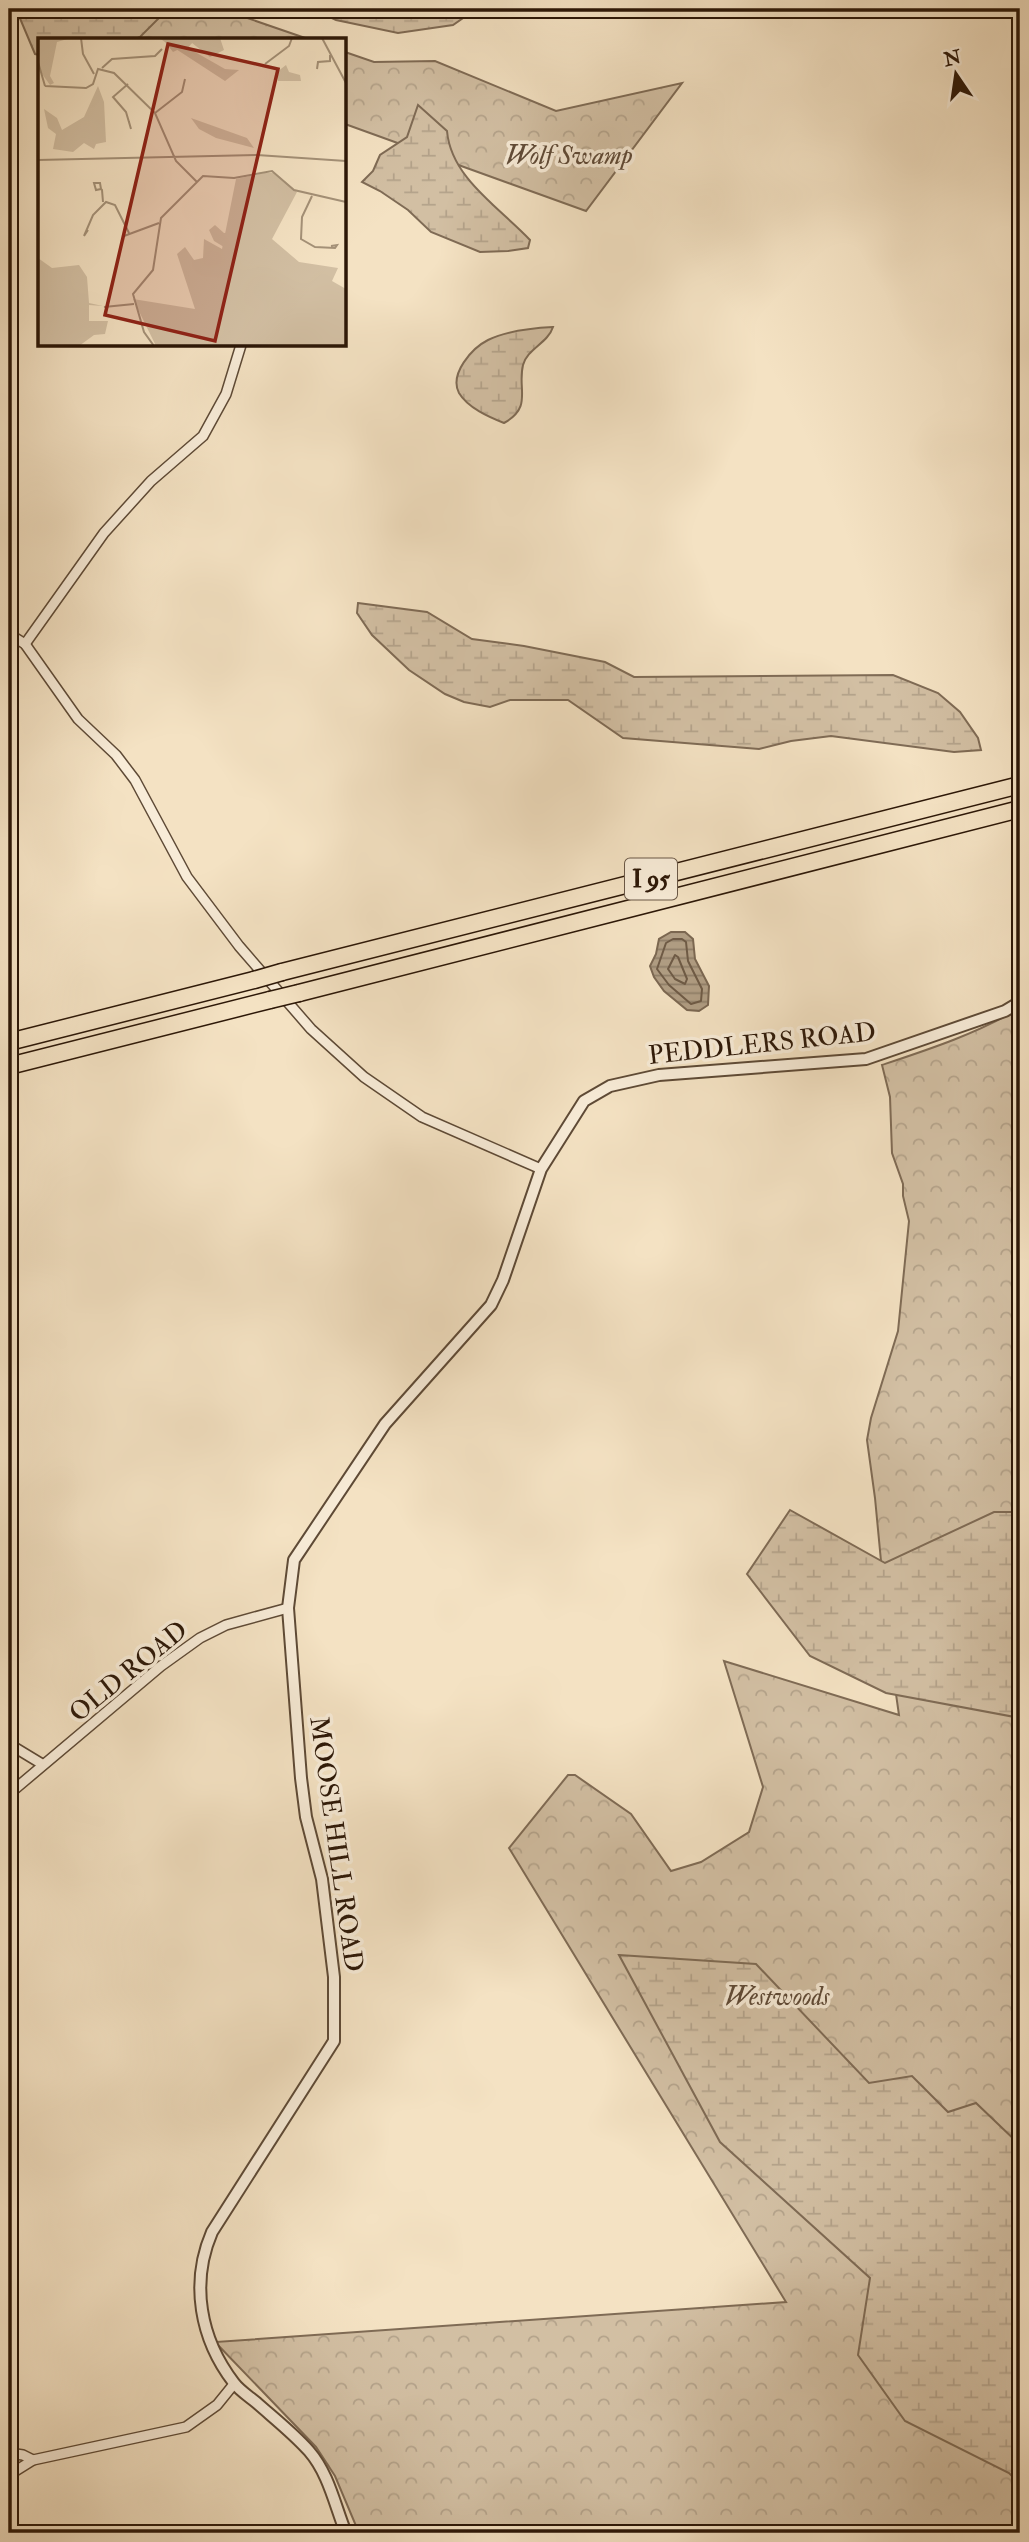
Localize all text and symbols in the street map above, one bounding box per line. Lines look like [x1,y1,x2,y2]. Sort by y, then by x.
inset map [38,38,346,346]
north arrow [920,38,990,108]
text: N [940,45,964,72]
park label: Wolf Swamp [505,140,633,172]
road number: I 95 [625,858,677,900]
street label: PEDDLERS ROAD [647,1016,877,1072]
street label: OLD ROAD [63,1614,194,1729]
street label: MOOSE HILL ROAD [302,1714,370,1974]
park label: Westwoods [724,1981,830,2013]

